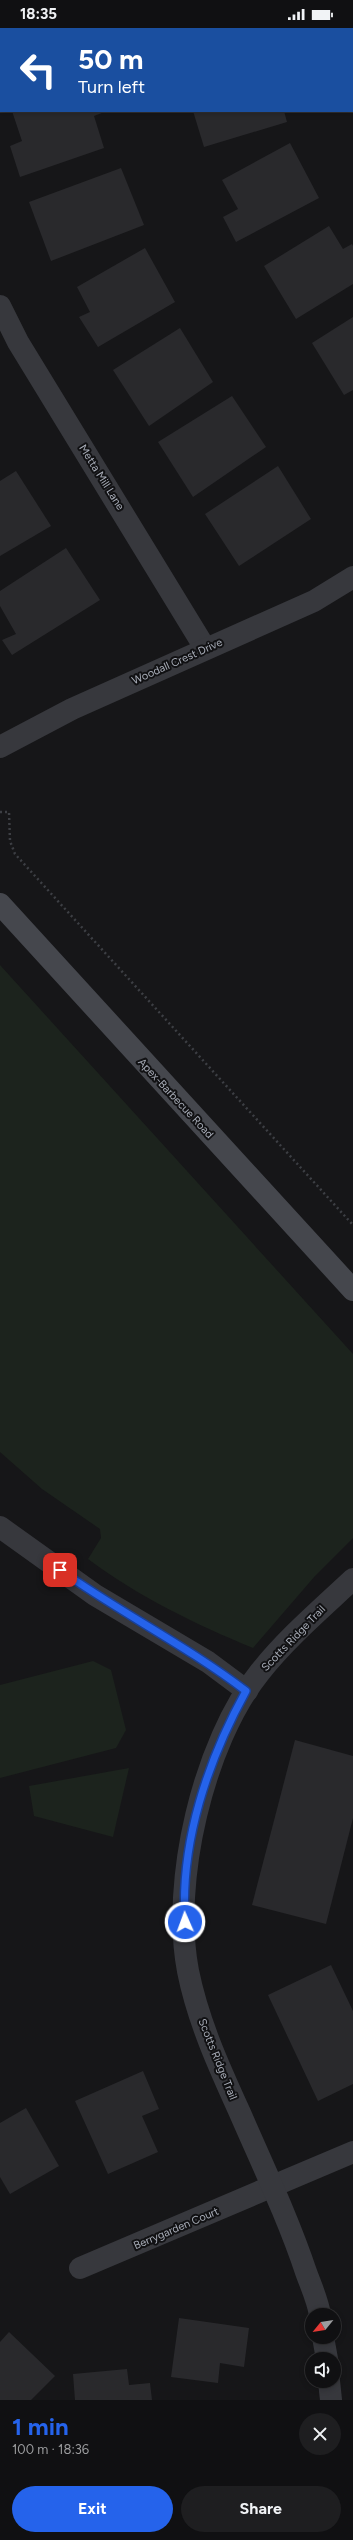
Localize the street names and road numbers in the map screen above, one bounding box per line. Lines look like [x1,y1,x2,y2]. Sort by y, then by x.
street label: Metta Mill Lane [76,442,127,512]
street label: Woodall Crest Drive [130,636,224,687]
street label: Apex-Barbecue Road [135,1056,216,1141]
street label: Scotts Ridge Trail [259,1603,328,1674]
street label: Scotts Ridge Trail [195,2017,240,2102]
street label: Berrygarden Court [132,2205,221,2252]

